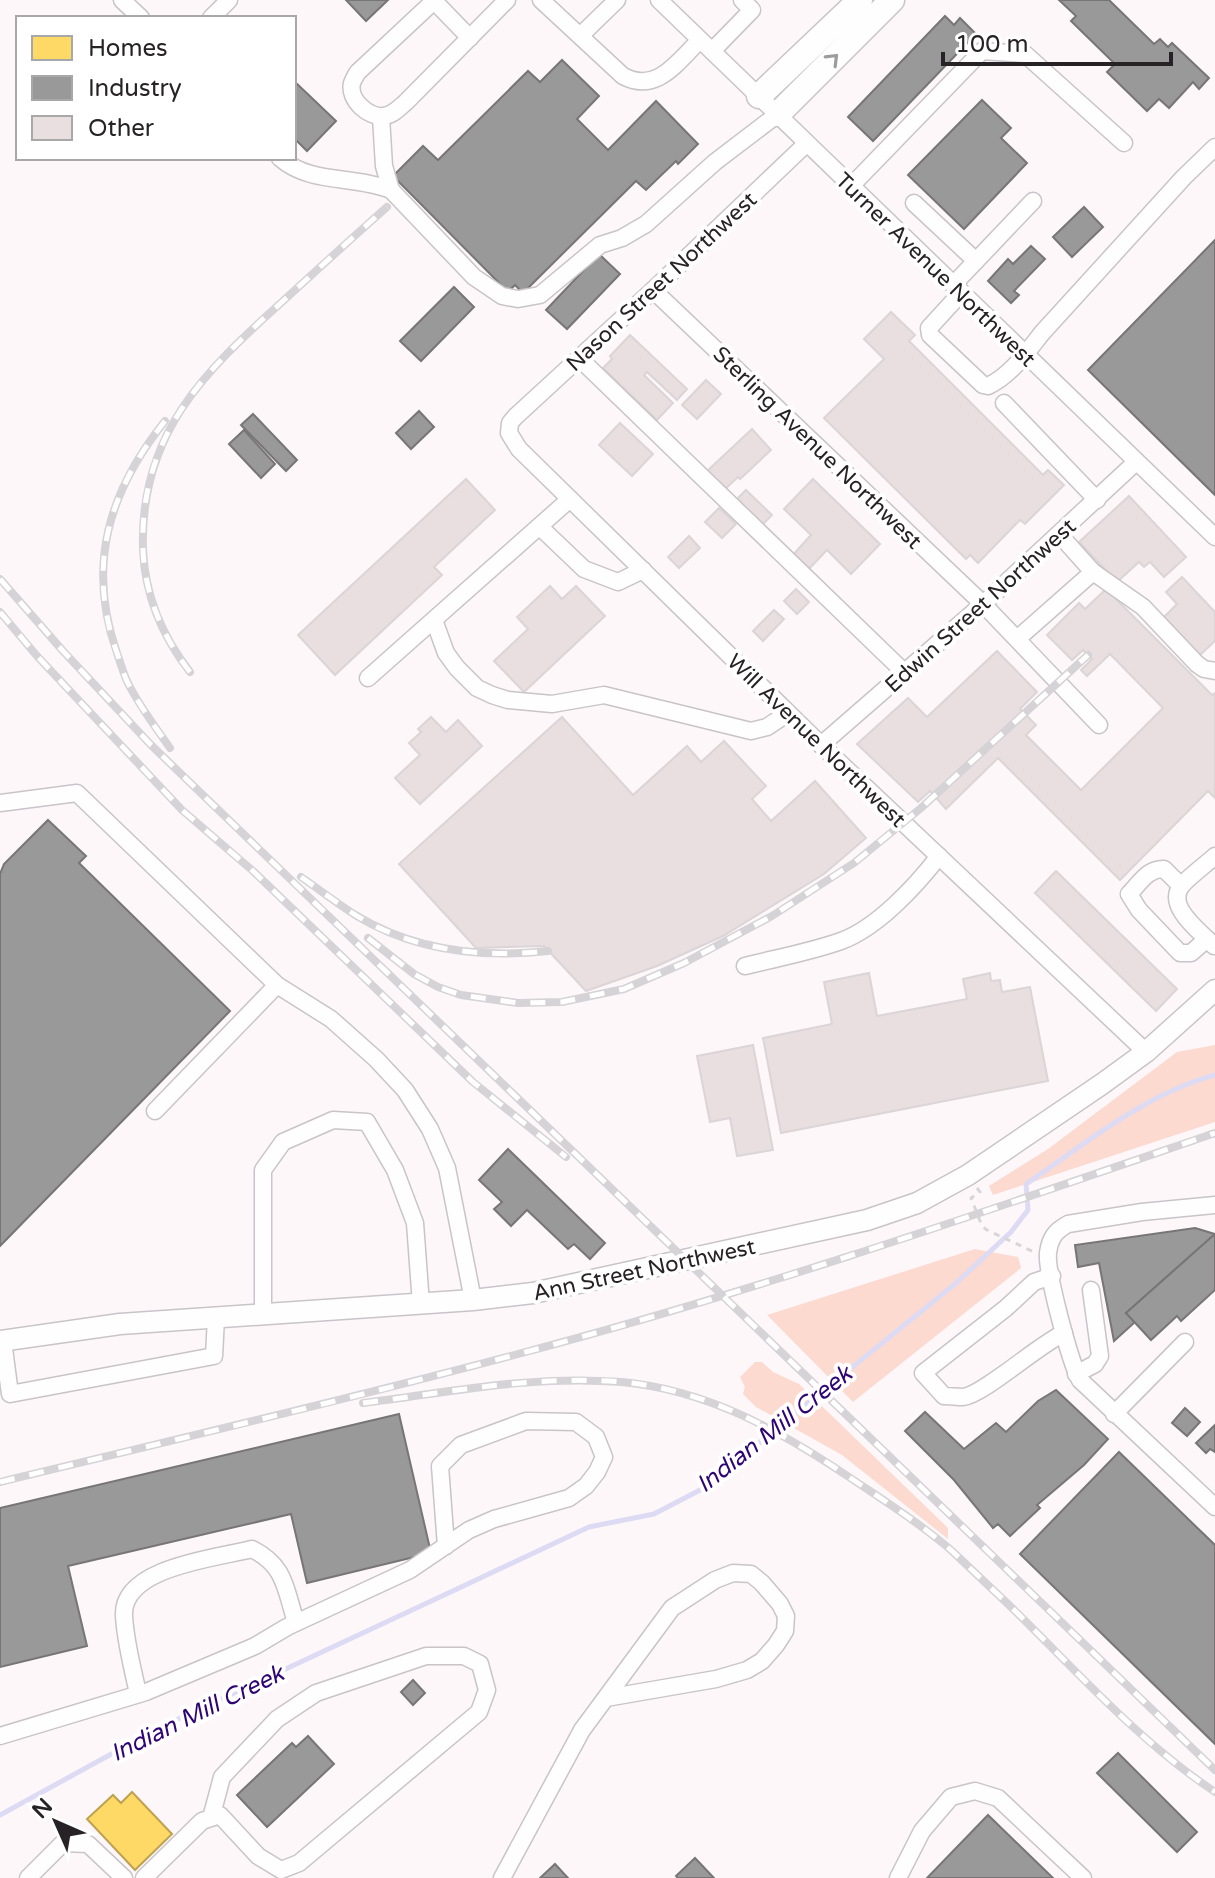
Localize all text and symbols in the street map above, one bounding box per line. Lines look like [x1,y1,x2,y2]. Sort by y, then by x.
legend [16,16,296,160]
scale bar [943,16,1171,66]
text: 100 m [955,30,1029,59]
text: Homes [88,34,168,63]
one-way arrow [824,54,838,68]
text: Industry [88,74,182,103]
text: Other [88,114,155,143]
street label: Turner Avenue Northwest [830,167,1041,372]
street label: Nason Street Northwest [561,187,762,377]
street label: Sterling Avenue Northwest [708,341,927,554]
street label: Edwin Street Northwest [880,513,1081,698]
street label: Will Avenue Northwest [722,649,911,833]
street label: Ann Street Northwest [531,1234,758,1306]
water label: Indian Mill Creek [691,1358,859,1499]
water label: Indian Mill Creek [106,1658,290,1768]
north arrow [16,1782,96,1862]
text: N [27,1793,58,1824]

